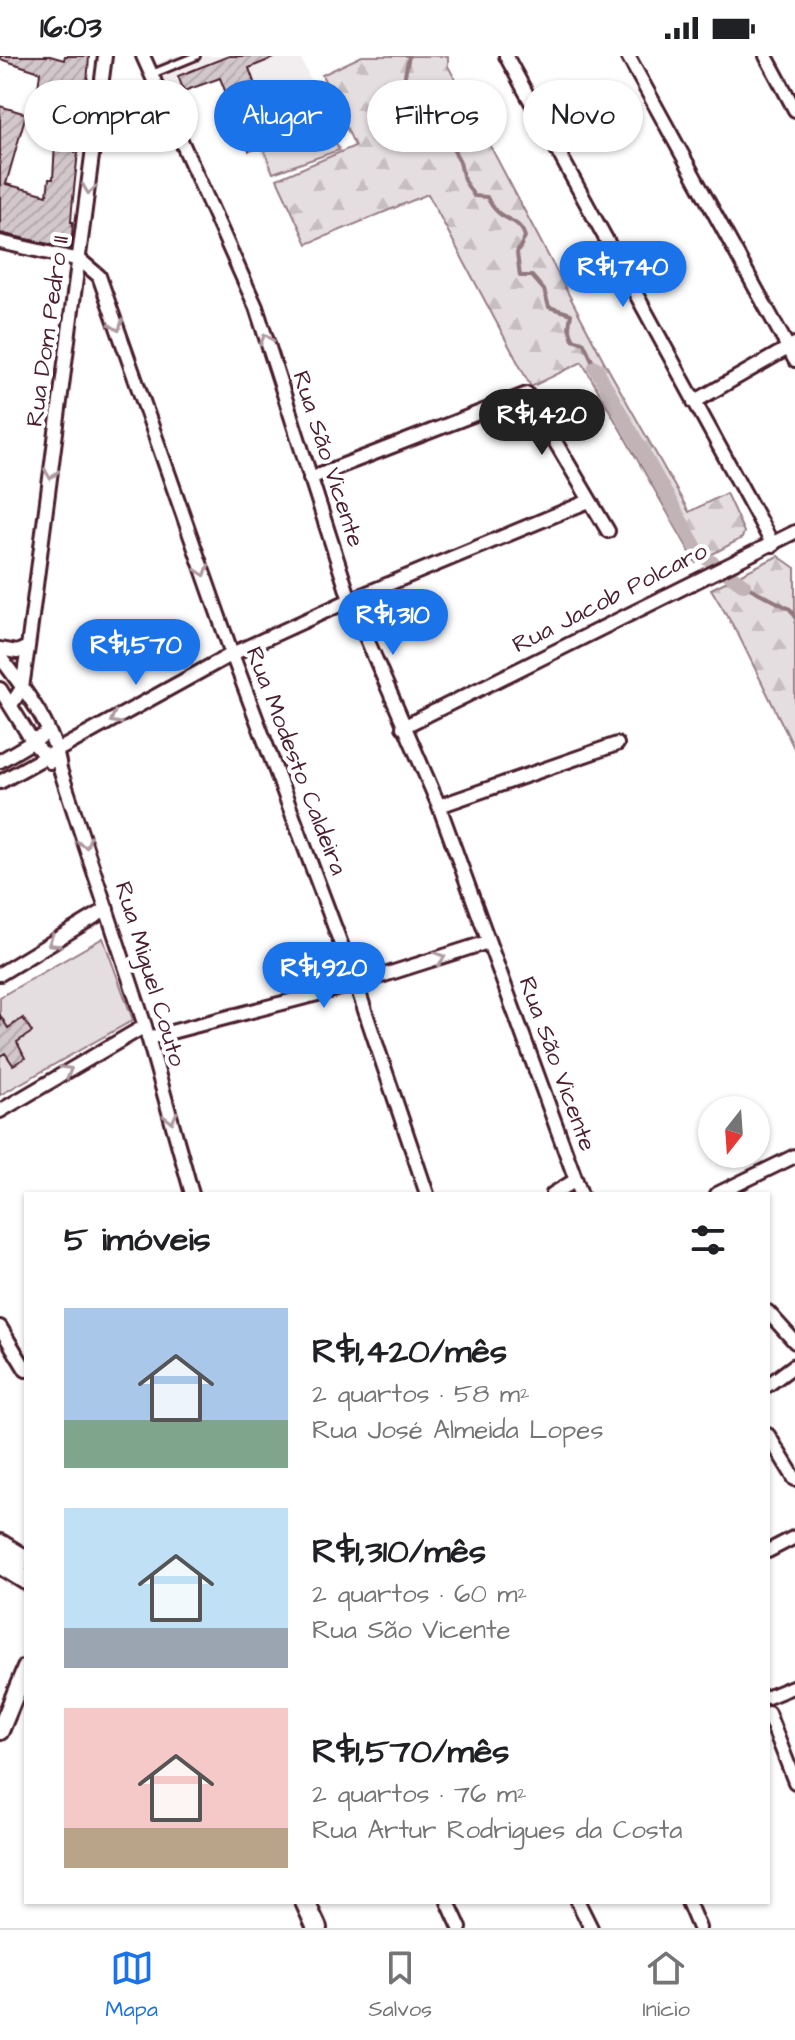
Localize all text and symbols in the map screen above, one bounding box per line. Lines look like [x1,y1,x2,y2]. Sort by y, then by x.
text: 16:03 [40,7,102,49]
chip: Comprar [24,80,198,152]
chip: Alugar [214,80,351,152]
chip: Filtros [367,80,507,152]
chip: Novo [523,80,643,152]
one-way arrow [80,183,97,196]
street label: Rua Dom Pedro II [18,233,78,429]
pin: R$1,740 [549,241,697,309]
text: R$1,740 [577,249,669,285]
one-way arrow [107,318,124,332]
one-way arrow [259,333,275,346]
street label: Rua São Vicente [283,367,373,551]
pin: R$1,420 [468,389,616,457]
text: R$1,420 [497,397,587,433]
one-way arrow [43,468,60,481]
street label: Rua Jacob Polcaro [507,534,714,662]
one-way arrow [193,563,210,577]
pin: R$1,310 [319,589,467,657]
text: R$1,310 [356,597,430,633]
pin: R$1,570 [62,619,210,687]
text: R$1,570 [90,627,182,663]
street label: Rua Modesto Caldeira [237,642,355,880]
one-way arrow [109,709,124,725]
one-way arrow [75,835,91,849]
street label: Rua Miguel Couto [105,878,194,1071]
one-way arrow [47,932,62,947]
pin: R$1,920 [250,942,398,1010]
text: R$1,920 [280,950,368,986]
one-way arrow [432,951,446,967]
street label: Rua São Vicente [510,972,604,1156]
one-way arrow [58,1065,73,1081]
north arrow [698,1096,770,1168]
map controls [698,1096,770,1168]
one-way arrow [161,1111,178,1125]
text: 5 imóveis [64,1216,211,1264]
icon: filters [686,1218,730,1262]
text: R$1,420/mês [312,1328,507,1376]
icon: home [128,1340,224,1436]
text: 2 quartos · 58 m² [312,1376,530,1412]
text: Rua José Almeida Lopes [312,1412,603,1448]
text: R$1,310/mês [312,1528,486,1576]
icon: home [128,1540,224,1636]
text: 2 quartos · 60 m² [312,1576,527,1612]
text: Rua São Vicente [312,1612,511,1648]
text: R$1,570/mês [312,1728,509,1776]
icon: home [128,1740,224,1836]
text: 2 quartos · 76 m² [312,1776,527,1812]
text: Rua Artur Rodrigues da Costa [312,1812,683,1848]
tab: Mapa [105,1946,158,2025]
tab: Salvos [368,1946,432,2025]
tab: Início [642,1946,690,2025]

